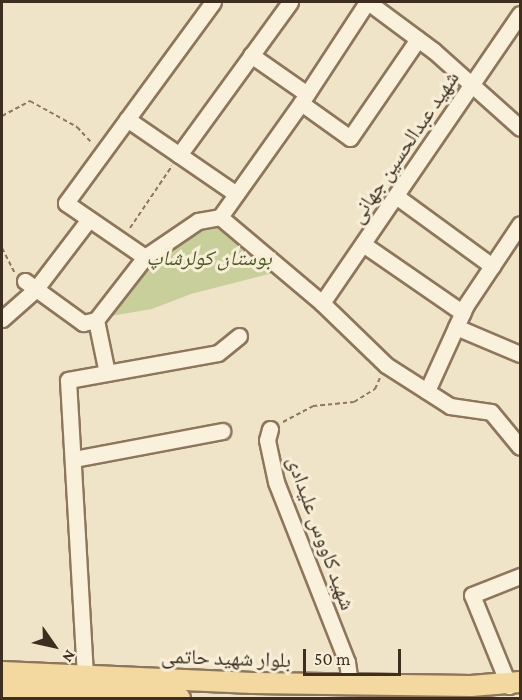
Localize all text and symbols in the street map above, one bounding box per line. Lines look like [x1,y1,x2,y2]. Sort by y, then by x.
street label: شهید عبدالحسین جهانی [344,66,464,228]
park label: بوستان کولرشاپ [146,245,272,271]
street label: شهید کاووس علیدادی [281,453,361,613]
north arrow [24,616,84,676]
scale bar [306,637,404,675]
street label: بلوار شهید حاتمی [161,643,291,673]
text: N [59,647,79,666]
text: 50 m [314,649,351,669]

